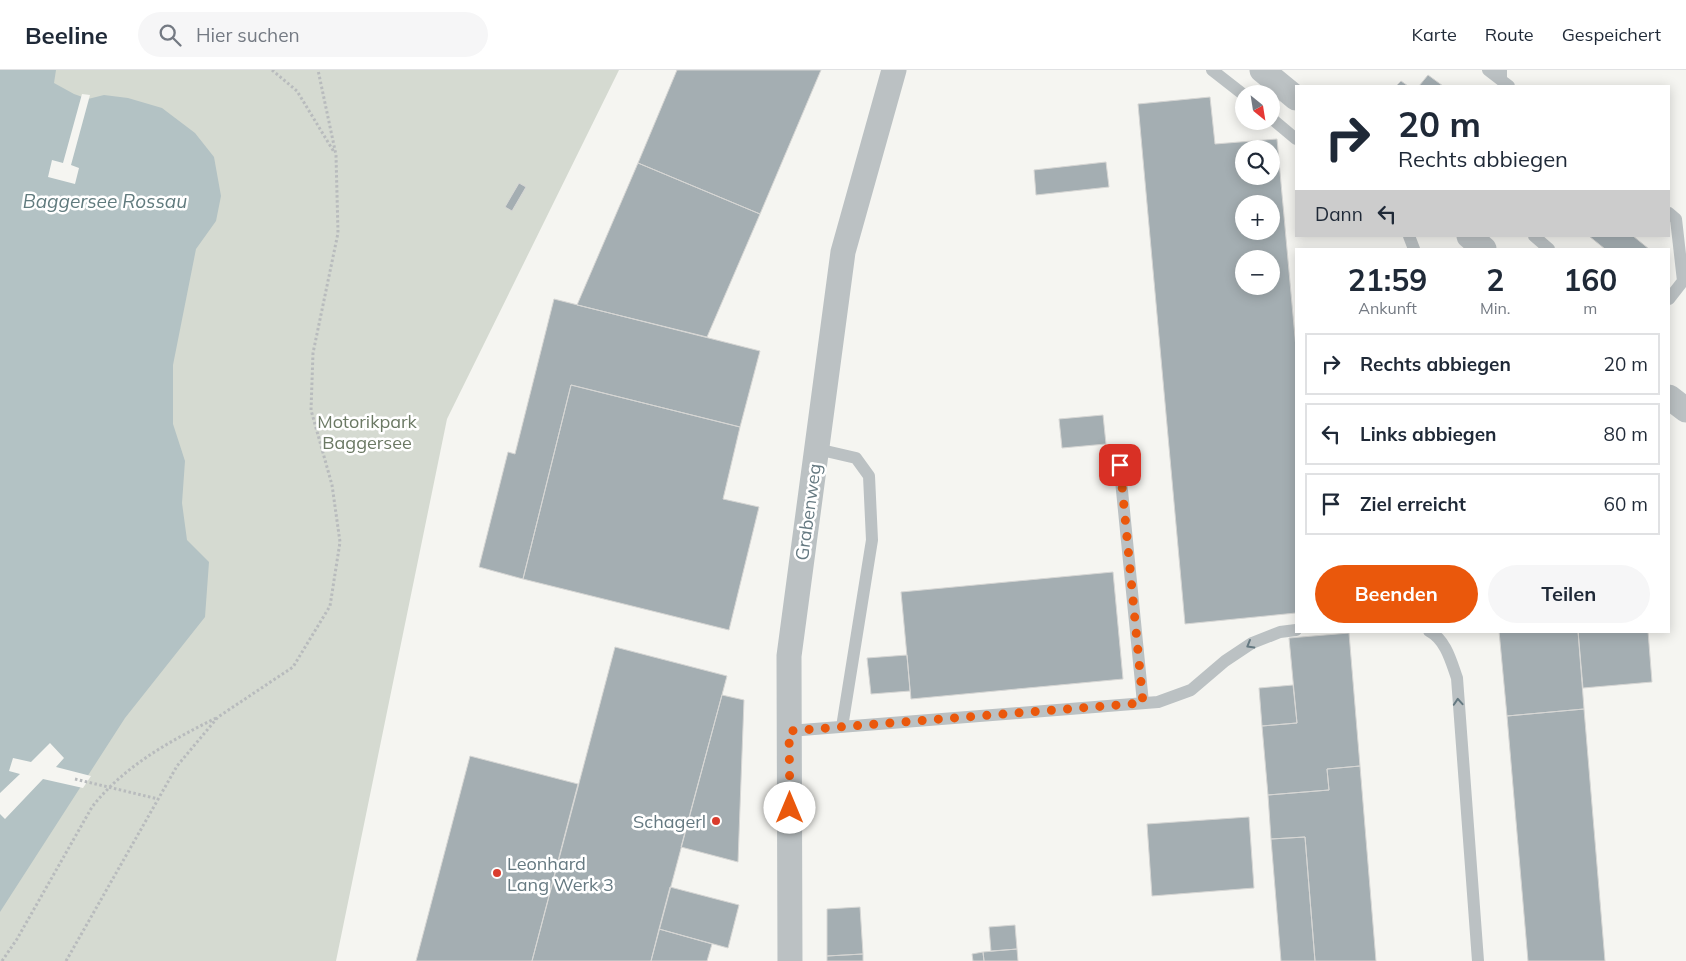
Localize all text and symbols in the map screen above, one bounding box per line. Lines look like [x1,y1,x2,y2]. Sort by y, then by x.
search box [138,12,488,57]
text: Beeline [25,20,108,50]
icon: search [156,21,184,49]
text: Hier suchen [196,23,300,47]
text: Karte [1412,23,1457,46]
text: Route [1485,23,1534,46]
text: Gespeichert [1562,23,1661,46]
north arrow [1235,85,1280,130]
map controls [1235,85,1280,295]
text: 20 m [1398,102,1481,146]
icon: right [1315,105,1380,170]
button: search [1235,140,1280,185]
text: Rechts abbiegen [1398,145,1568,173]
water label: Baggersee Rossau [23,189,187,213]
button: + [1235,195,1280,240]
icon: left [1373,200,1401,228]
text: Dann [1315,202,1363,226]
button: − [1235,250,1280,295]
text: 21:59 [1348,261,1427,299]
text: 2 [1486,261,1504,299]
text: 160 [1563,261,1617,299]
text: Ankunft [1358,298,1417,318]
text: Min. [1480,298,1510,318]
text: m [1583,298,1597,318]
icon: right [1317,350,1345,378]
text: Rechts abbiegen [1360,352,1511,376]
text: 20 m [1604,352,1648,376]
park label: Motorikpark Baggersee [317,410,418,454]
icon: left [1317,420,1345,448]
text: Links abbiegen [1360,422,1497,446]
text: 80 m [1604,422,1648,446]
pin [1099,444,1141,486]
icon: arrive [1106,451,1134,479]
street label: Grabenweg [790,462,826,562]
icon: arrive [1317,490,1345,518]
text: Ziel erreicht [1360,492,1466,516]
text: 60 m [1604,492,1648,516]
button: Beenden [1315,565,1478,623]
button: Teilen [1488,565,1650,623]
one-way arrow [1247,639,1256,649]
one-way arrow [1453,697,1464,705]
position arrow [763,781,815,833]
place label: Schagerl [633,810,706,833]
marker: Schagerl [710,815,722,827]
place label: Leonhard Lang Werk 3 [507,852,614,896]
marker: Leonhard Lang Werk 3 [491,867,503,879]

